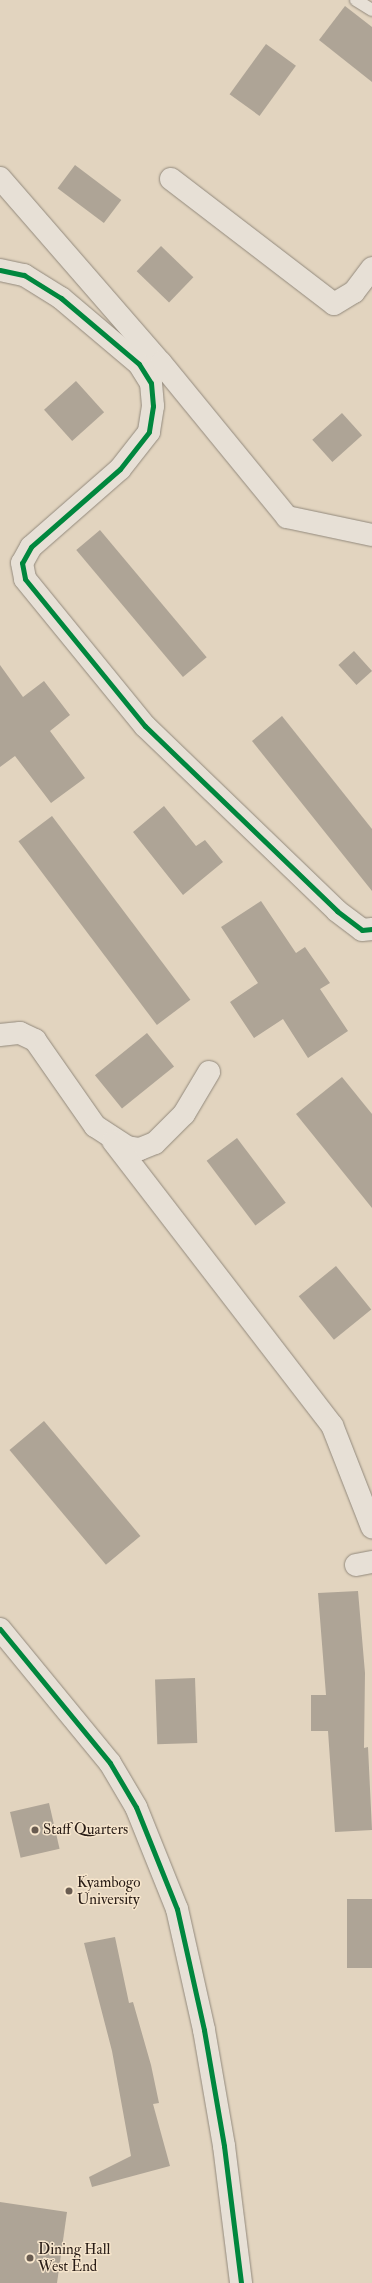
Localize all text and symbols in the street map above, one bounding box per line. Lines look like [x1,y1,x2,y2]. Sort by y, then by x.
place label: Staff Quarters [43,1821,128,1839]
marker: Staff Quarters [30,1825,40,1835]
place label: Kyambogo University [77,1873,140,1908]
marker: Kyambogo University [64,1886,74,1896]
place label: Dining Hall West End [38,2240,110,2275]
marker: Dining Hall West End [25,2253,35,2263]

